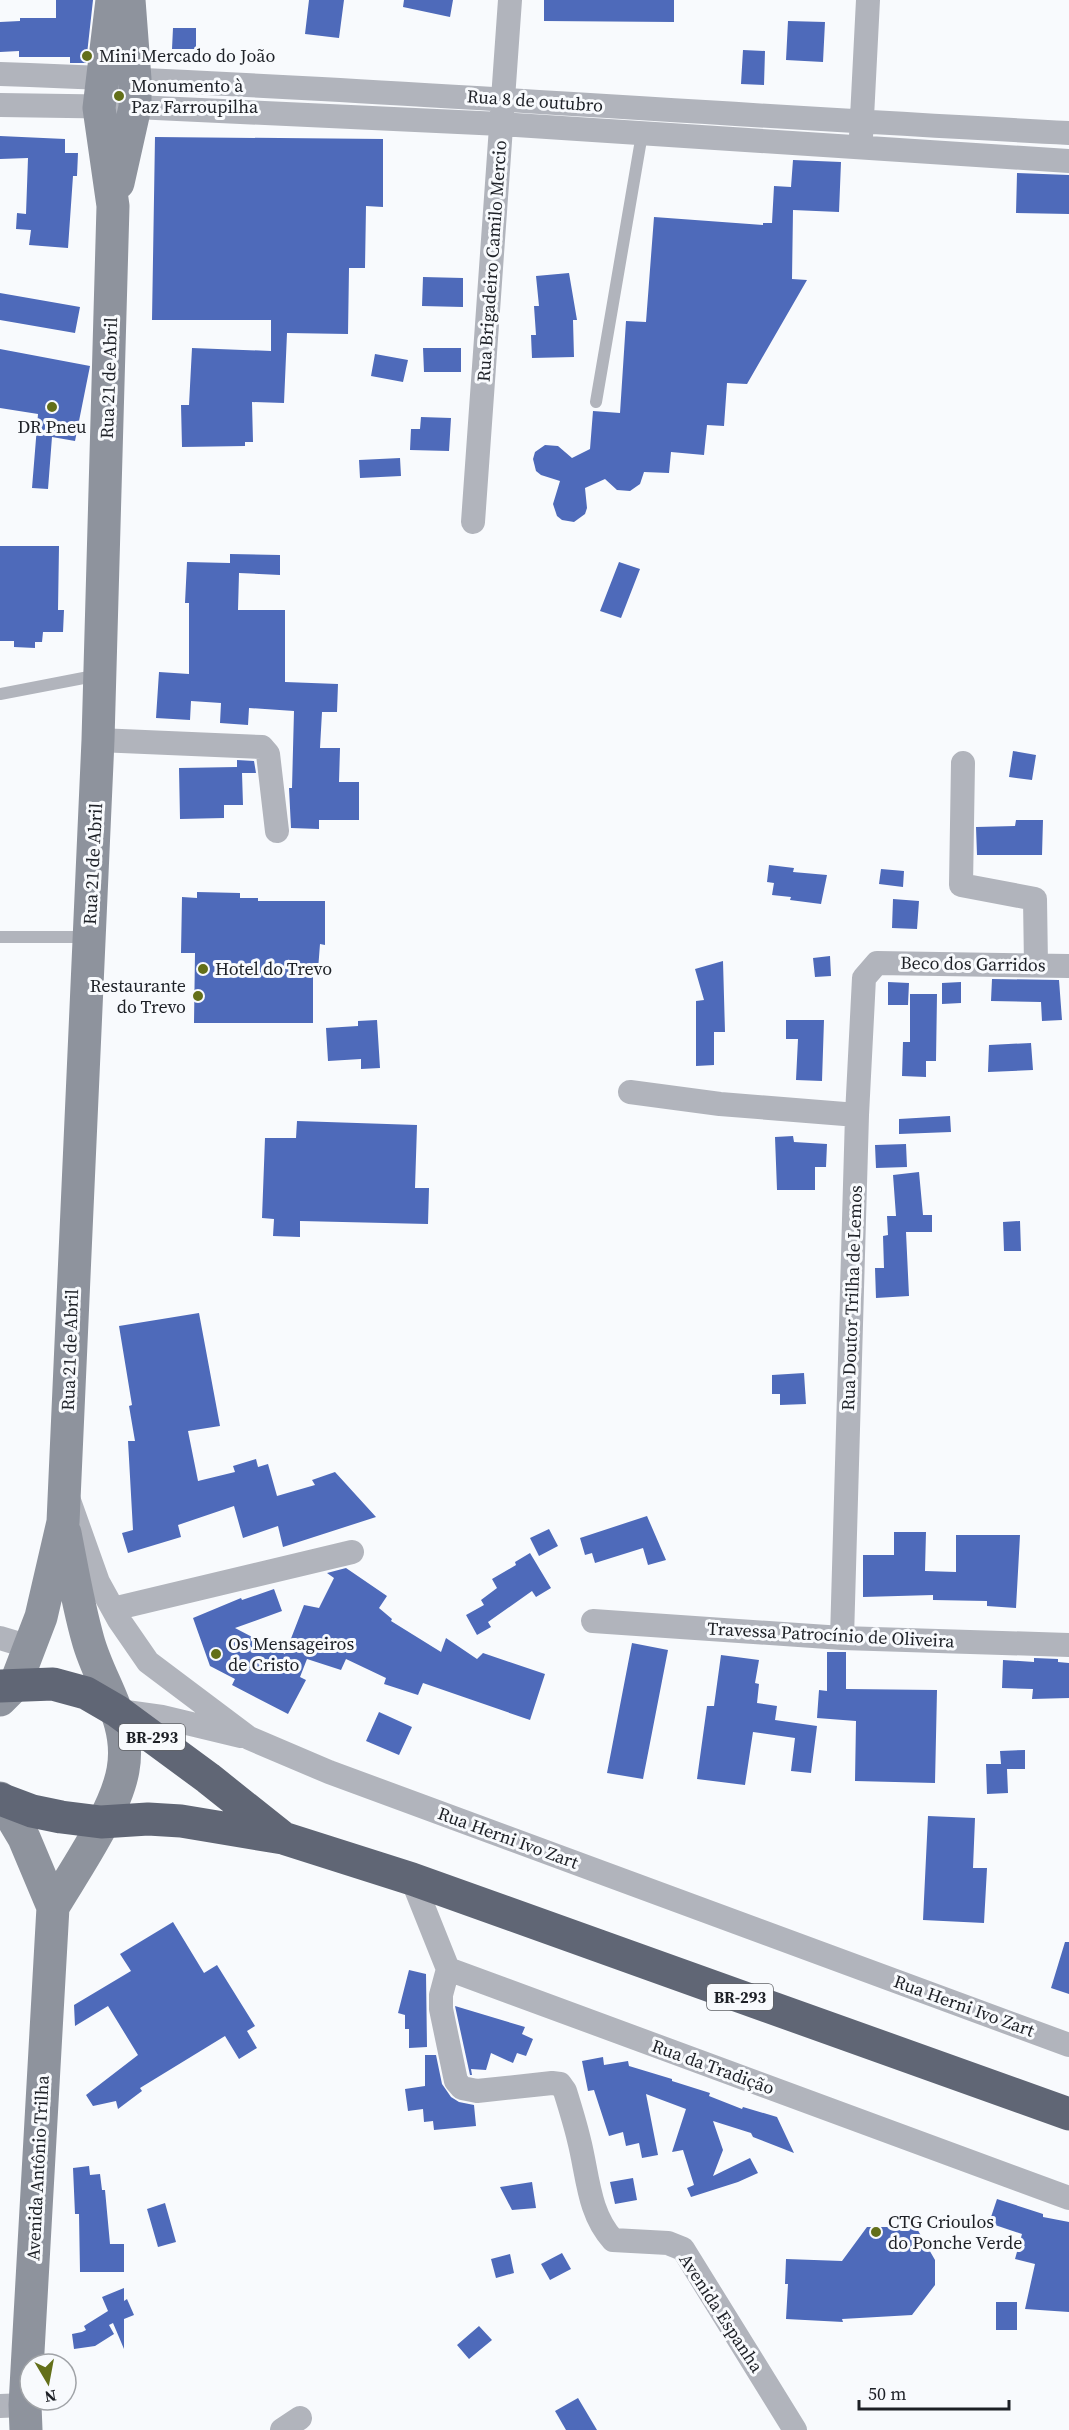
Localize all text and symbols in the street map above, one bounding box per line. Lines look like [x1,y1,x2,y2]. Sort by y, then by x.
place label: Mini Mercado do João [99,43,275,68]
marker: Mini Mercado do João [80,49,94,63]
place label: Monumento à Paz Farroupilha [131,73,259,119]
street label: Rua 8 de outubro [466,83,604,118]
marker: Monumento à Paz Farroupilha [112,89,126,103]
street label: Rua Brigadeiro Camilo Mercio [471,139,512,383]
street label: Rua 21 de Abril [94,317,123,439]
marker: DR Pneu [45,400,59,414]
place label: DR Pneu [17,414,87,439]
street label: Rua 21 de Abril [77,802,108,925]
street label: Beco dos Garridos [900,950,1046,977]
place label: Hotel do Trevo [215,956,332,981]
marker: Hotel do Trevo [196,962,210,976]
place label: Restaurante do Trevo [90,973,186,1019]
marker: Restaurante do Trevo [191,989,205,1003]
street label: Rua Doutor Trilha de Lemos [835,1185,868,1411]
street label: Rua 21 de Abril [55,1289,84,1411]
street label: Travessa Patrocínio de Oliveira [707,1616,956,1654]
place label: Os Mensageiros de Cristo [228,1631,354,1677]
marker: Os Mensageiros de Cristo [209,1647,223,1661]
road number: BR-293 [119,1724,185,1750]
street label: Rua Herni Ivo Zart [434,1800,582,1875]
street label: Rua Herni Ivo Zart [890,1968,1038,2043]
road number: BR-293 [707,1984,773,2010]
street label: Rua da Tradição [648,2033,778,2100]
street label: Avenida Antônio Trilha [20,2074,55,2261]
place label: CTG Crioulos do Ponche Verde [888,2209,1022,2255]
marker: CTG Crioulos do Ponche Verde [869,2225,883,2239]
street label: Avenida Espanha [674,2248,770,2378]
north arrow [18,2352,78,2412]
scale bar [859,2373,1009,2411]
text: 50 m [868,2381,906,2406]
text: N [43,2385,58,2409]

